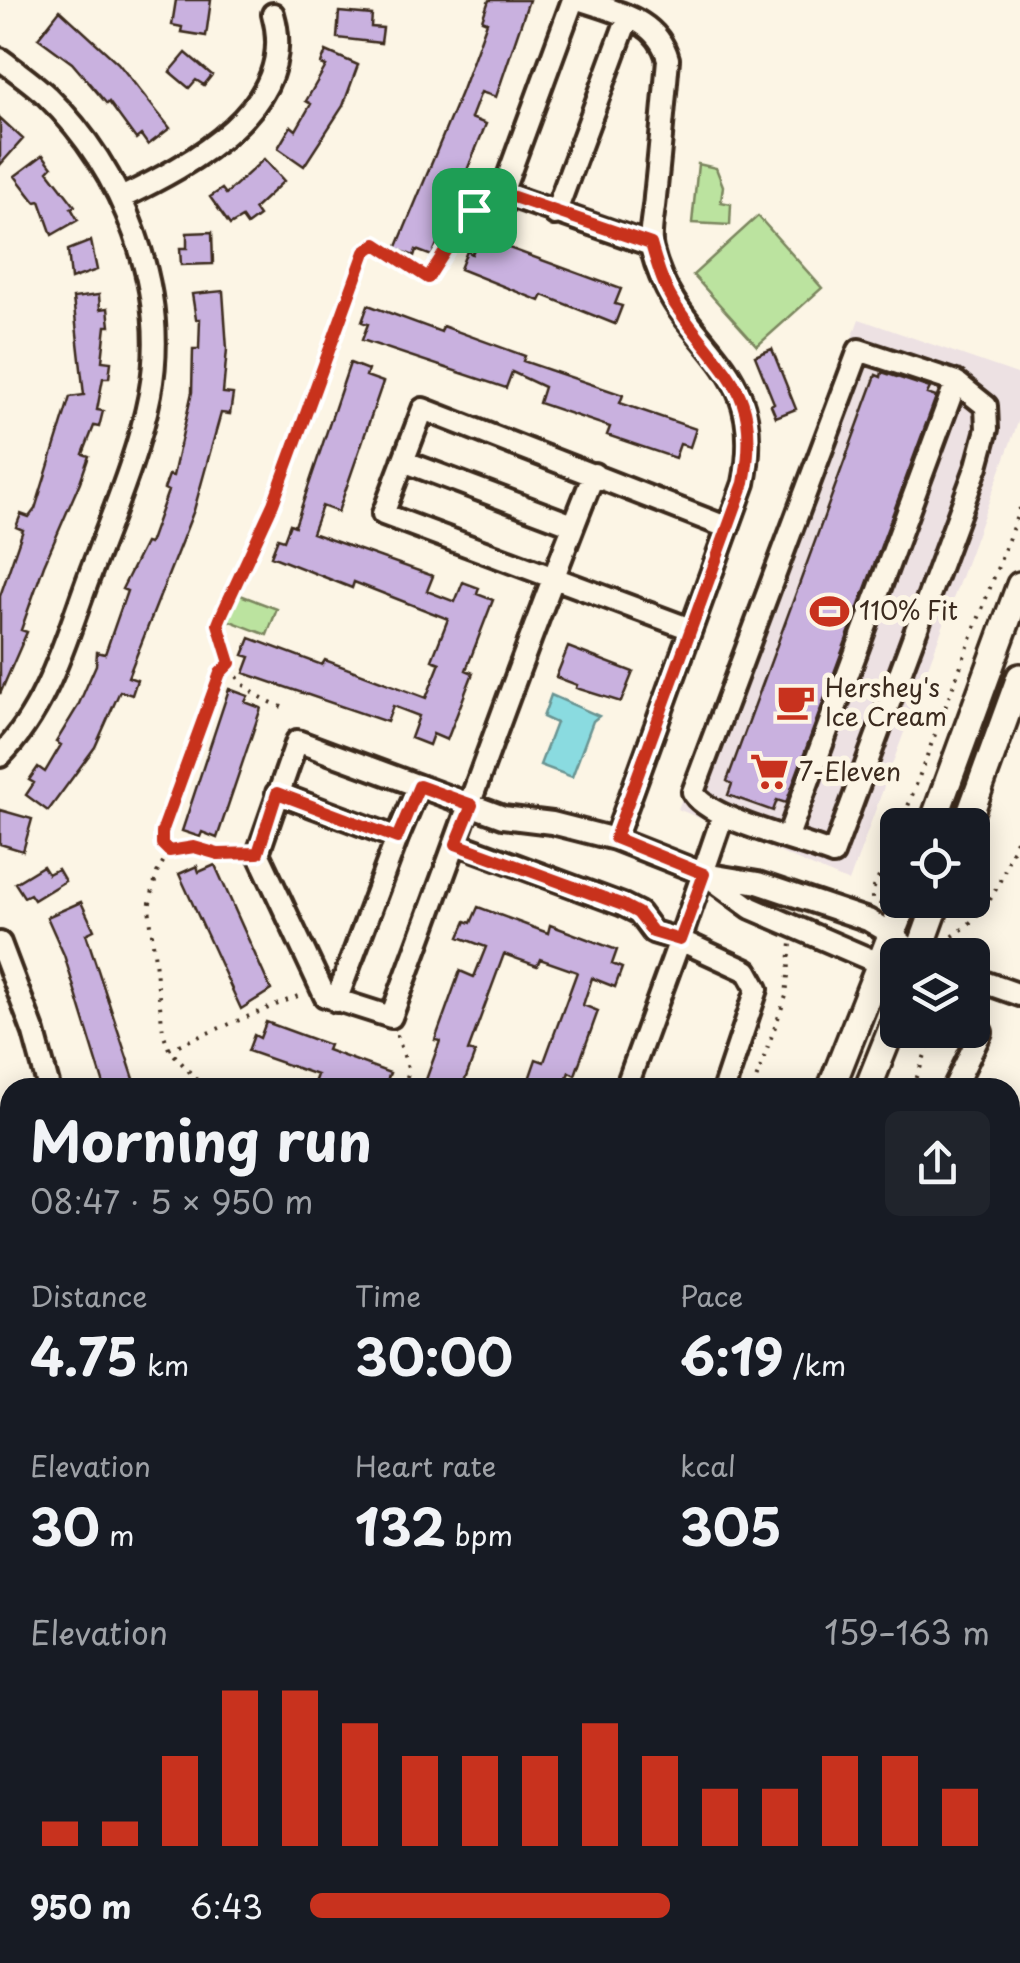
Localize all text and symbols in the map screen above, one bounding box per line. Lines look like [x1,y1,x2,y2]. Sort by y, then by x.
pin [432,168,517,253]
icon: arrive [447,183,502,238]
sports icon: 110% Fit [808,590,850,632]
place label: 110% Fit [859,591,958,629]
place label: Hershey's Ice Cream [825,668,947,735]
cafe icon: Hershey's Ice Cream [774,681,816,723]
supermarket icon: 7-Eleven [748,751,790,793]
place label: 7-Eleven [799,752,901,790]
map controls [880,808,990,1048]
button: locate [880,808,990,918]
button: layers [880,938,990,1048]
text: Morning run [30,1098,372,1181]
button: share [885,1111,990,1216]
text: 08:47 · 5 × 950 m [30,1177,313,1225]
text: Distance [30,1274,148,1317]
text: Time [355,1274,421,1317]
text: Pace [680,1274,743,1317]
text: 4.75 [30,1317,138,1393]
text: 30:00 [355,1317,513,1393]
text: 6:19 [680,1317,784,1393]
text: km [138,1343,189,1386]
text: /km [784,1343,846,1386]
text: Elevation [30,1444,151,1487]
text: Heart rate [355,1444,496,1487]
text: kcal [680,1444,736,1487]
text: 30 [30,1487,100,1563]
text: 132 [355,1487,446,1563]
text: 305 [680,1487,782,1563]
text: m [100,1513,134,1556]
text: bpm [446,1513,513,1556]
text: Elevation [30,1608,168,1656]
text: 159–163 m [824,1608,990,1656]
text: 950 m [30,1882,131,1930]
text: 6:43 [190,1882,263,1930]

